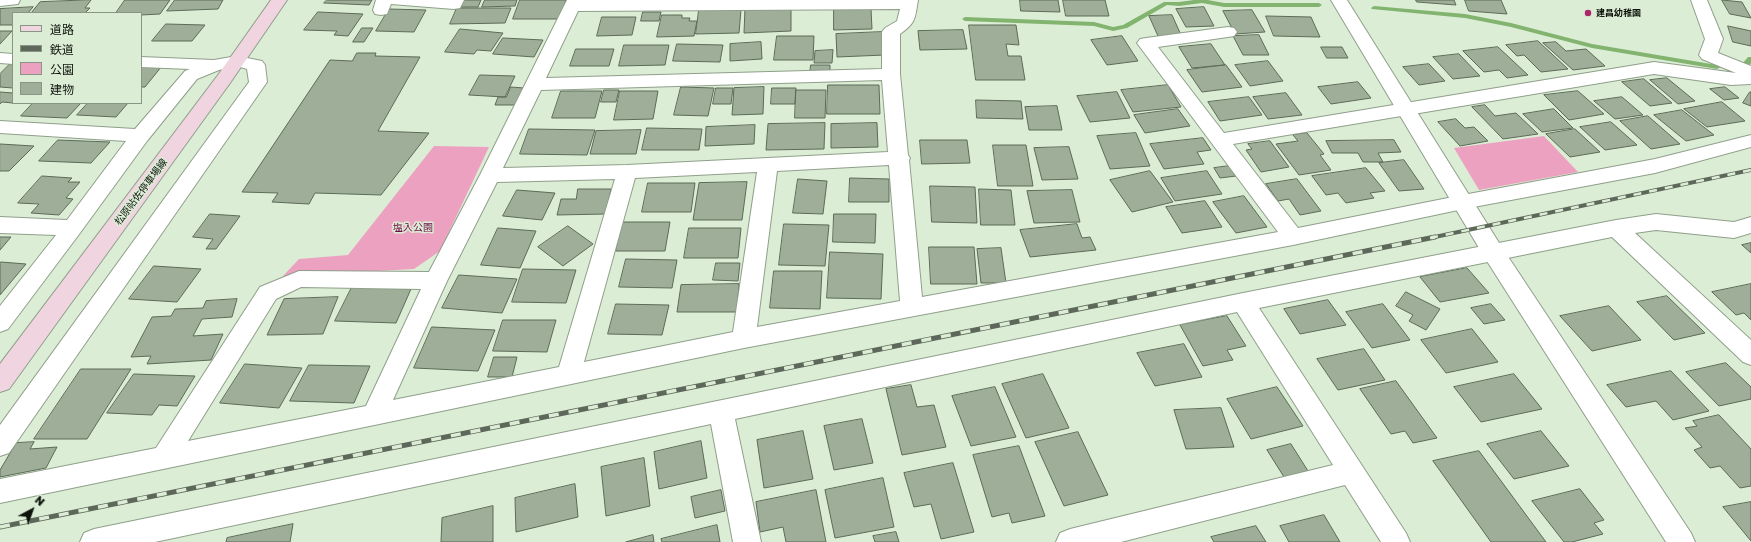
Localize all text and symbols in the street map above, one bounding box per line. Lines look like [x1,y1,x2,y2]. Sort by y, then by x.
marker: 建昌幼稚園 [1583,8,1593,18]
place label: 建昌幼稚園 [1596,8,1641,18]
legend [12,12,142,104]
text: 道路 [50,22,74,37]
text: 鉄道 [50,42,74,57]
text: 公園 [50,62,74,77]
text: 建物 [50,82,74,97]
street label: 松原帖佐停車場線 [112,156,170,228]
park label: 塩入公園 [393,222,433,234]
north arrow [12,490,52,530]
text: N [33,493,48,508]

